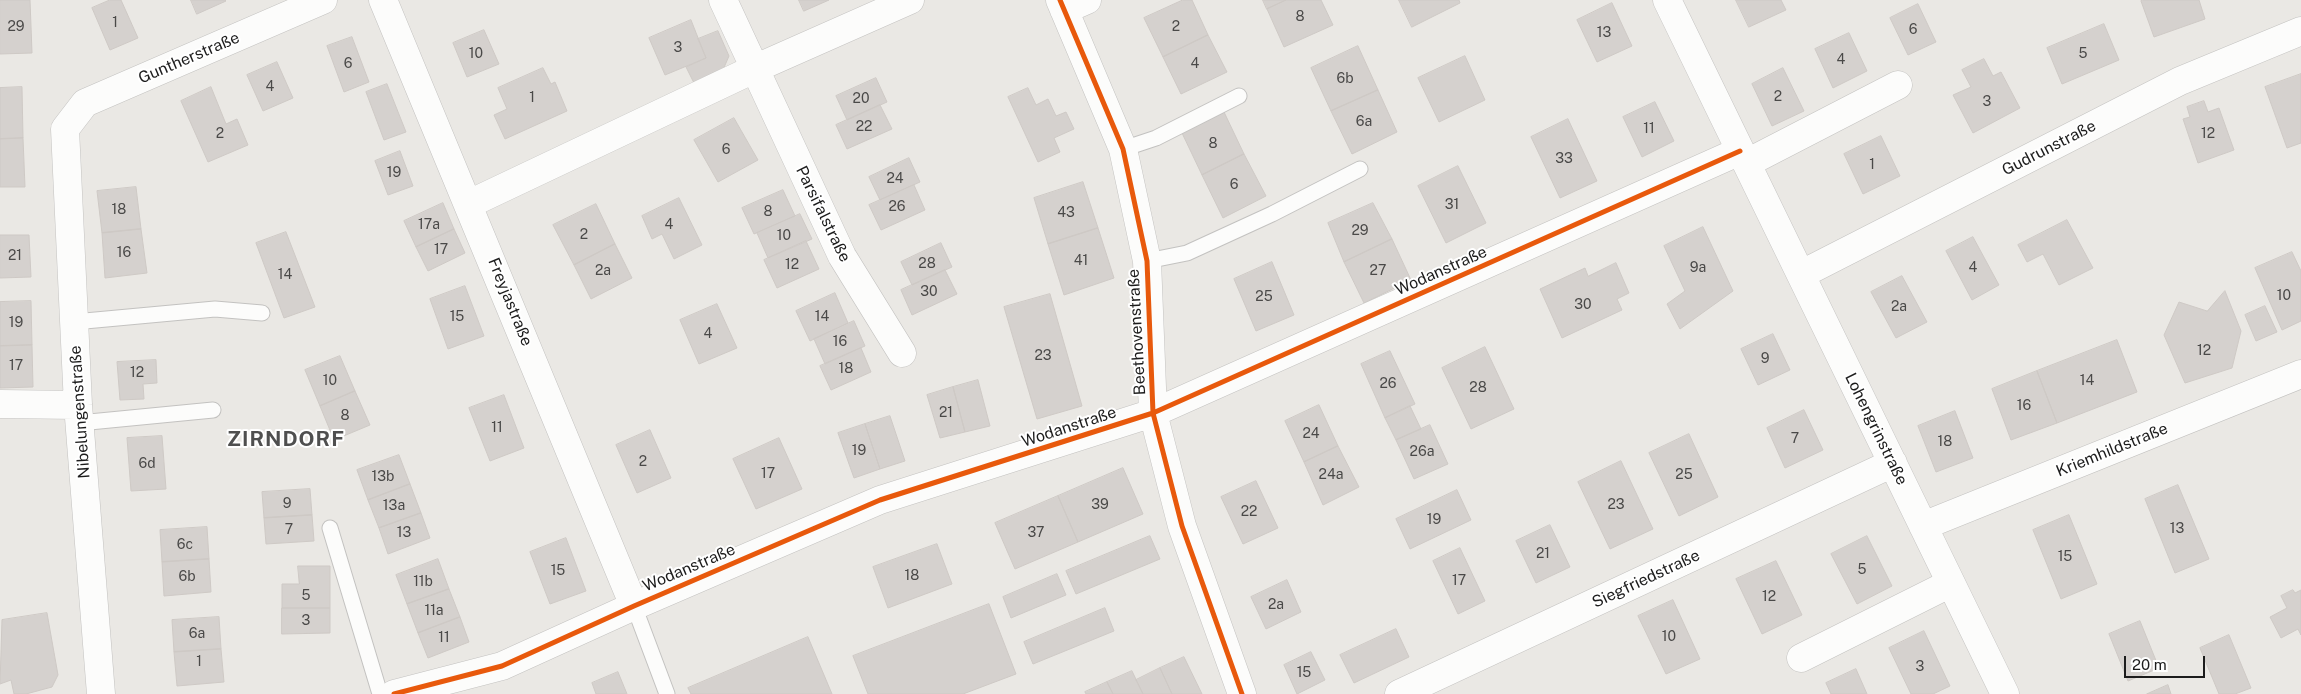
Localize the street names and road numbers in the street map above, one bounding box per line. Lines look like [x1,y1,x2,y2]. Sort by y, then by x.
street label: Guntherstraße [135,28,243,88]
street label: Gudrunstraße [1999,116,2099,180]
street label: Parsifalstraße [791,163,855,265]
street label: Wodanstraße [1392,242,1490,300]
street label: Freyjastraße [484,255,536,349]
street label: Beethovenstraße [1124,268,1150,396]
street label: Nibelungenstraße [66,345,94,479]
street label: Lohengrinstraße [1841,370,1911,488]
street label: Wodanstraße [1019,403,1119,451]
street label: Kriemhildstraße [2053,419,2171,481]
street label: Wodanstraße [640,540,738,596]
street label: Siegfriedstraße [1589,546,1703,612]

